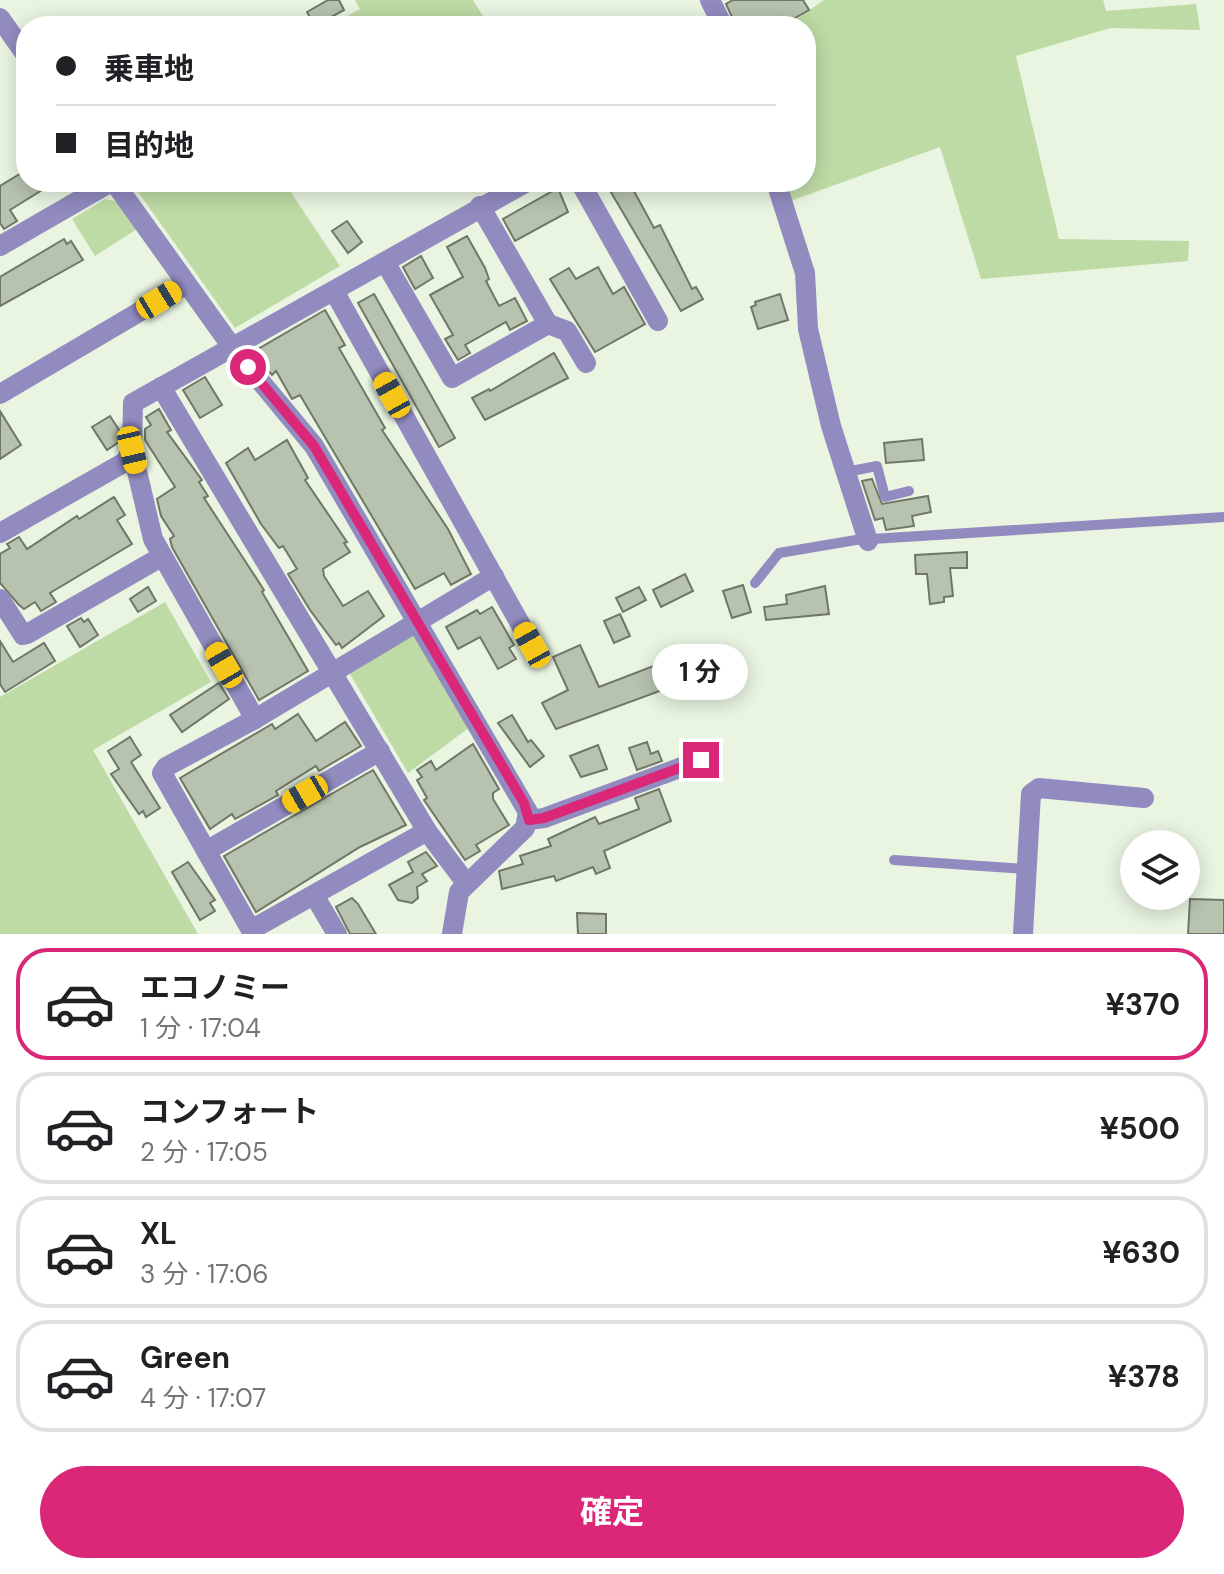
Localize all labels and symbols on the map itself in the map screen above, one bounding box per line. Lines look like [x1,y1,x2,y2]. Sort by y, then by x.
car [132,277,186,323]
route start [230,349,266,385]
car [370,368,414,422]
car [115,424,149,476]
car [510,618,554,672]
car [202,638,246,692]
callout: 1 分 [653,644,749,700]
route end [683,742,719,778]
car [278,772,332,816]

